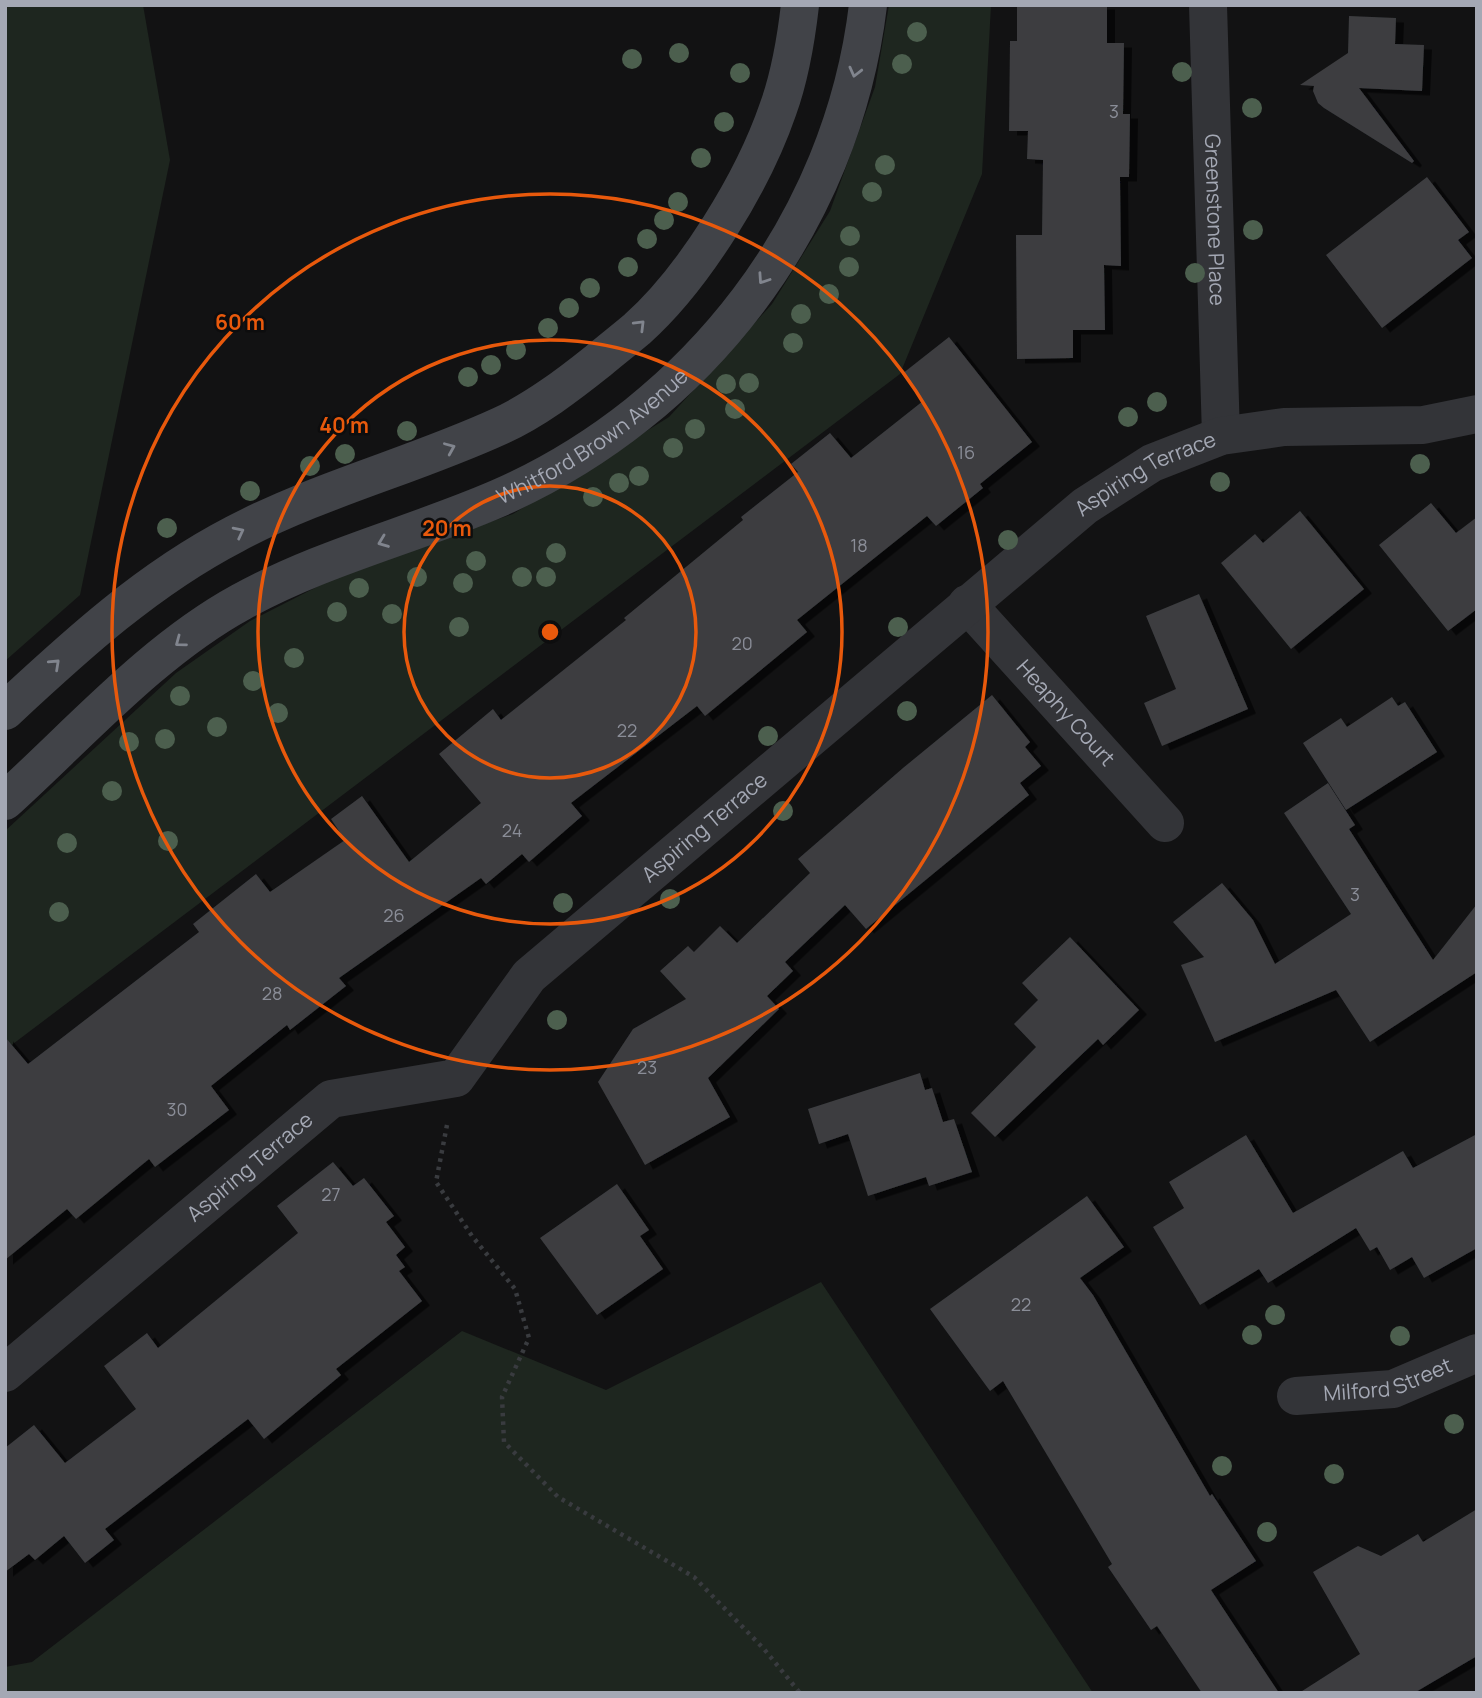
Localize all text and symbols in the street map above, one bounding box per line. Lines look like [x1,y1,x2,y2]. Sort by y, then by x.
one-way arrow [849,66,863,78]
house number: 3 [1109,99,1119,123]
street label: Greenstone Place [1199,133,1232,306]
one-way arrow [759,271,772,284]
text: 60 m [215,308,265,336]
one-way arrow [632,321,645,334]
street label: Whitford Brown Avenue [492,362,693,510]
text: 40 m [319,411,369,439]
street label: Aspiring Terrace [1068,424,1220,522]
house number: 16 [957,440,975,464]
one-way arrow [443,442,455,456]
text: 20 m [422,514,472,542]
one-way arrow [232,526,244,540]
one-way arrow [377,533,389,547]
house number: 18 [850,533,868,557]
centre of rings [538,620,562,644]
house number: 20 [731,631,753,655]
one-way arrow [175,634,188,647]
street label: Heaphy Court [1011,653,1122,772]
one-way arrow [47,660,60,673]
house number: 22 [617,718,637,742]
street label: Aspiring Terrace [635,766,773,888]
house number: 24 [502,818,522,842]
house number: 3 [1350,882,1360,906]
house number: 26 [383,903,405,927]
house number: 28 [262,981,282,1005]
house number: 23 [637,1055,657,1079]
house number: 30 [167,1097,187,1121]
street label: Aspiring Terrace [180,1105,318,1227]
house number: 27 [321,1182,341,1206]
house number: 22 [1011,1292,1031,1316]
street label: Milford Street [1323,1350,1456,1407]

